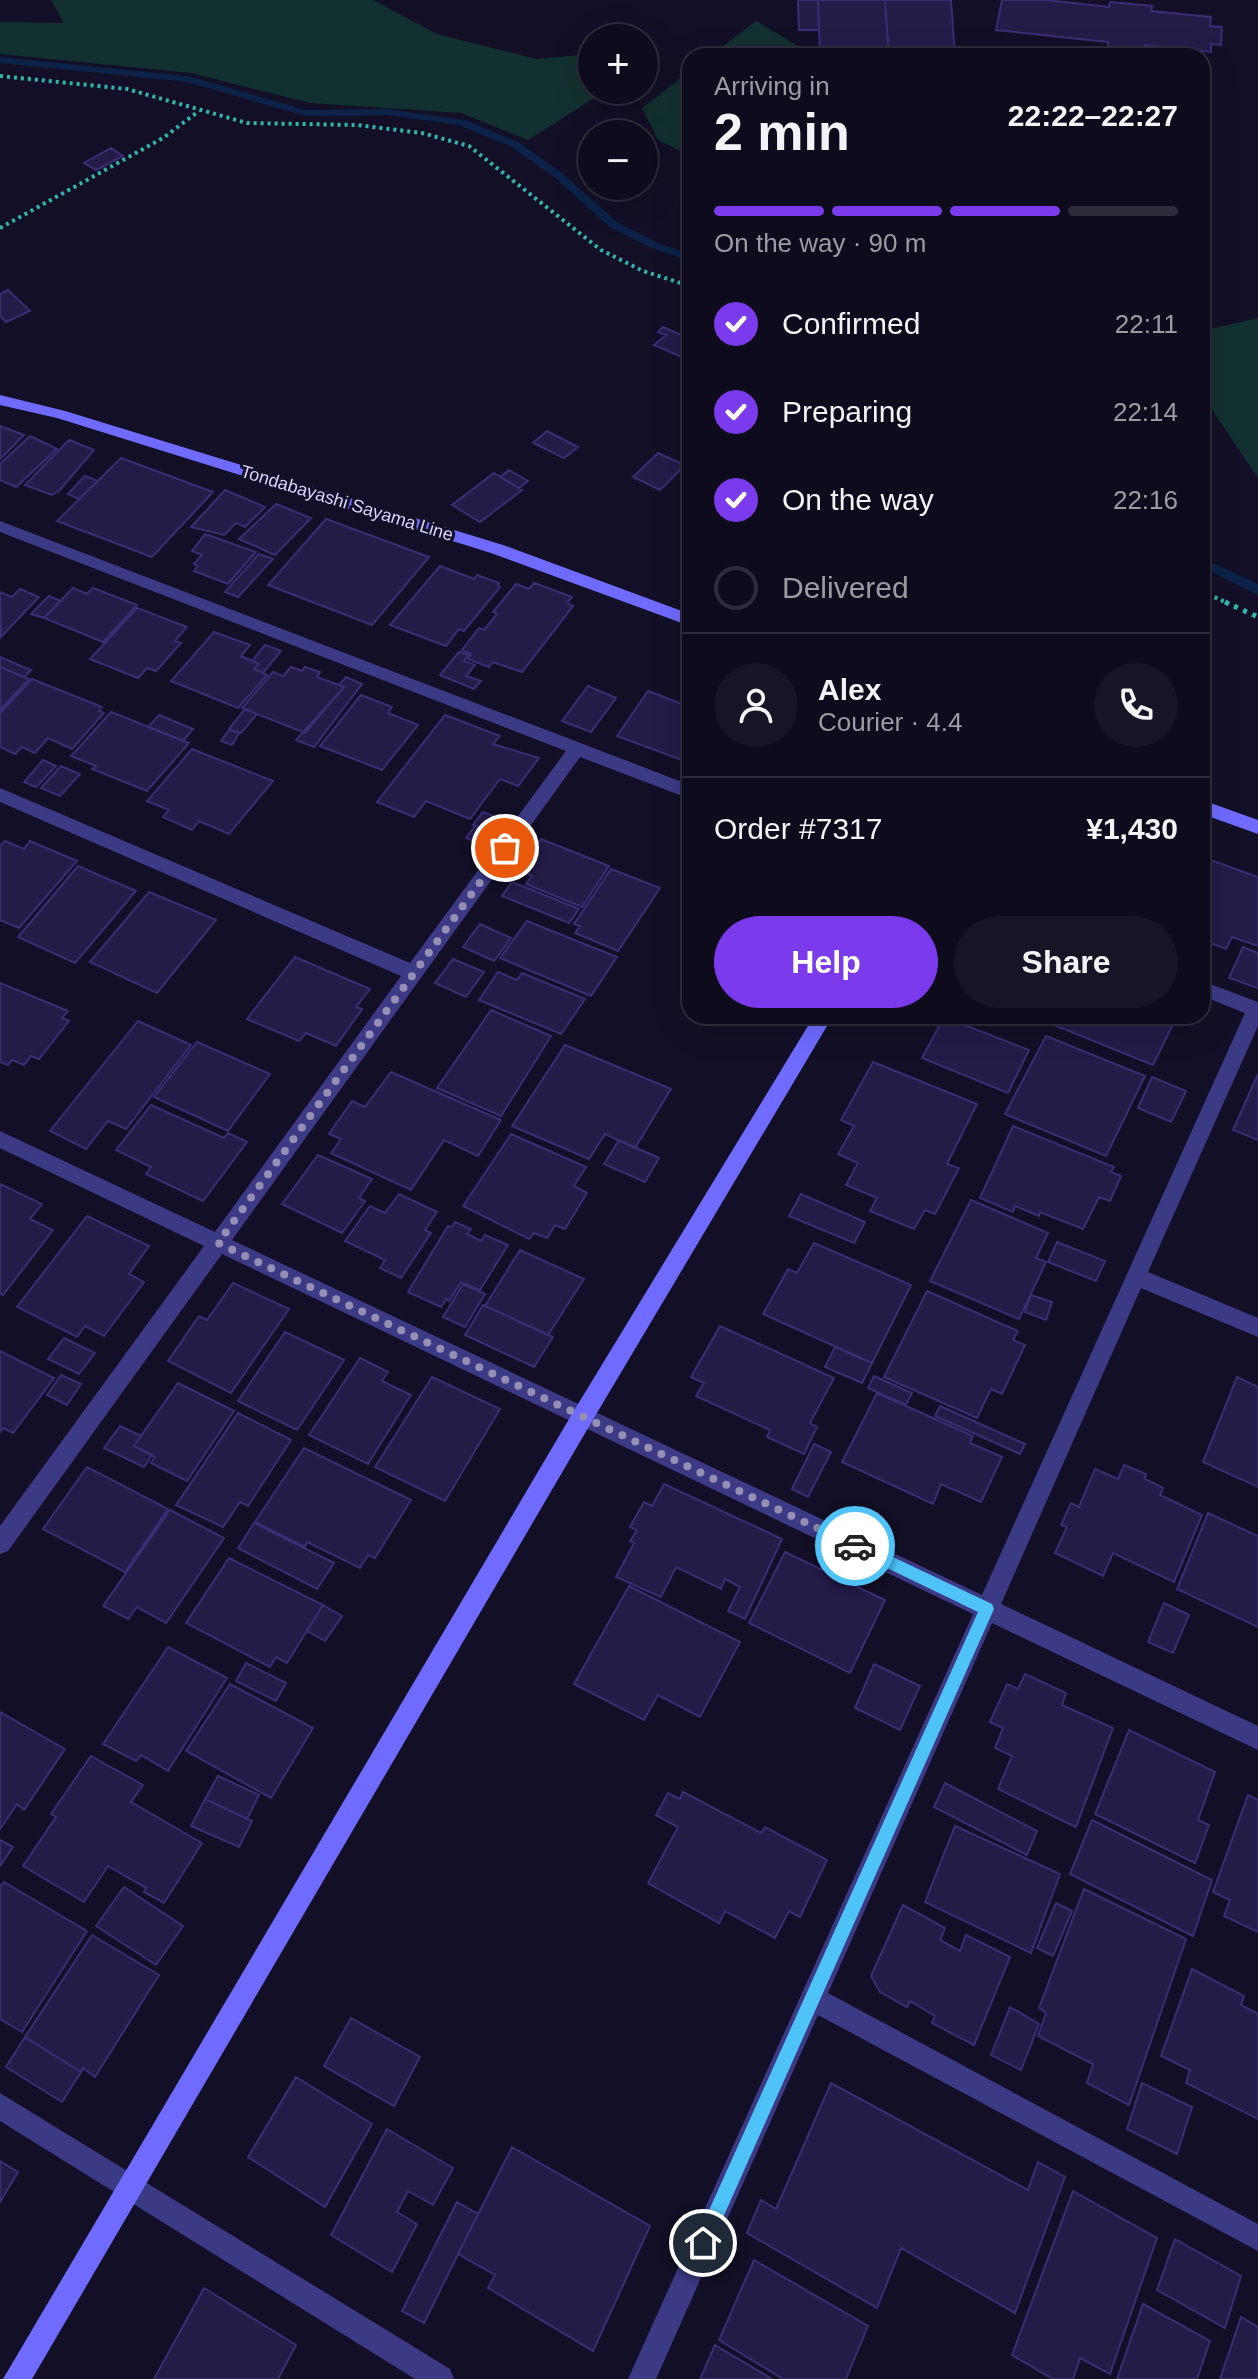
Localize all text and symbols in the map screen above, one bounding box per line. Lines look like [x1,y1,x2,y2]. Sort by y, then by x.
map controls [578,24,658,200]
button: + [578,24,658,104]
text: Arriving in [714,71,830,101]
text: 22:22–22:27 [1008,99,1178,132]
text: 2 min [714,103,850,161]
button: − [578,120,658,200]
text: On the way · 90 m [714,228,926,258]
icon: check [714,302,758,346]
text: Confirmed [782,307,920,340]
text: 22:11 [1115,309,1178,339]
icon: check [714,390,758,434]
text: Preparing [782,395,912,428]
text: 22:14 [1113,397,1178,427]
street label: Tondabayashi Sayama Line [238,461,456,545]
icon: check [714,478,758,522]
text: On the way [782,483,934,516]
text: 22:16 [1113,485,1178,515]
text: Delivered [782,571,909,604]
button: person [714,663,798,747]
button: phone [1094,663,1178,747]
text: Alex [818,673,881,706]
text: Courier · 4.4 [818,707,963,737]
text: Order #7317 [714,812,882,845]
text: ¥1,430 [1086,812,1178,845]
pin [471,814,539,882]
icon: bag [483,826,527,870]
button: Help [714,916,938,1008]
button: Share [954,916,1178,1008]
courier [815,1506,895,1586]
icon: car [833,1524,877,1568]
pin [669,2209,737,2277]
icon: home [681,2221,725,2265]

